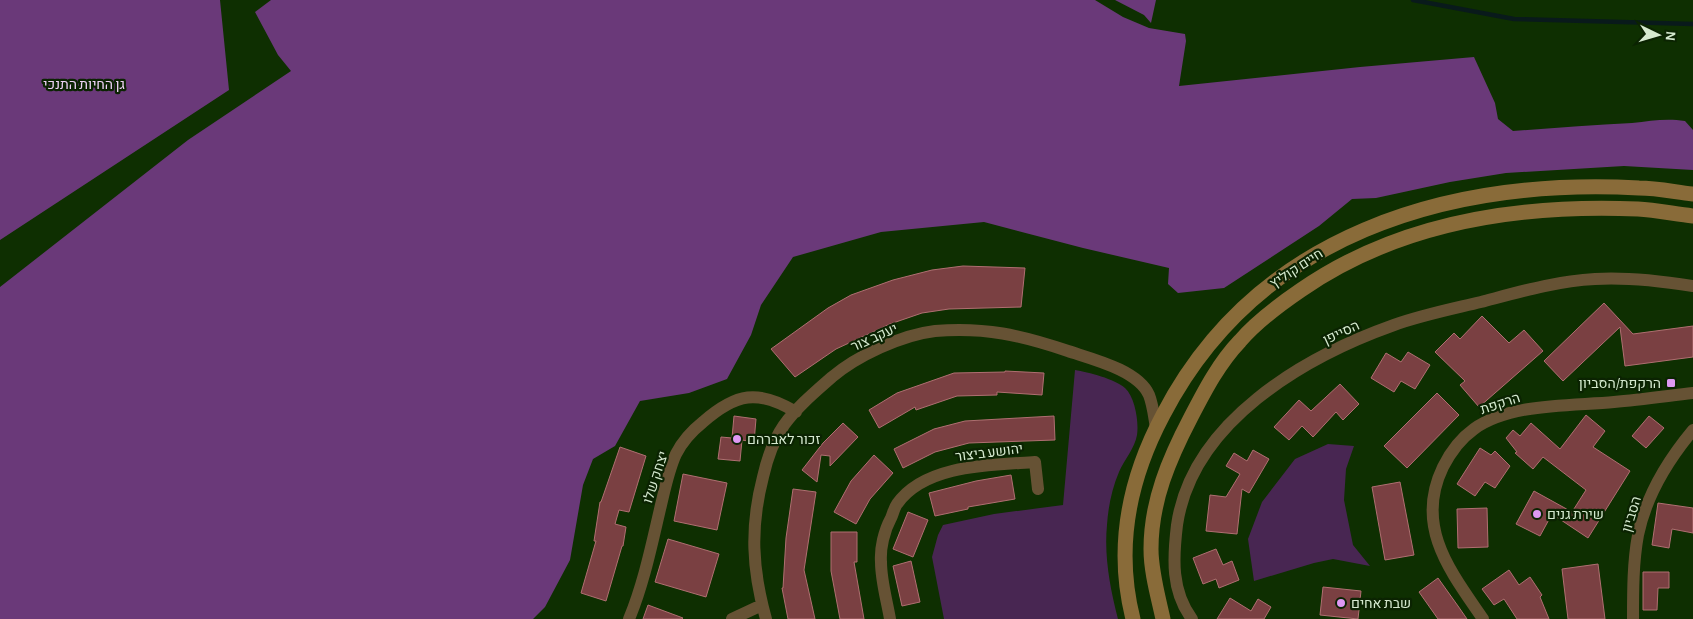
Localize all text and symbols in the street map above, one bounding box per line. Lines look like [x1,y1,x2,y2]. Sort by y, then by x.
north arrow [1633,10,1683,60]
text: N [1663,31,1677,42]
park label: גן החיות התנכי [43,78,125,92]
street label: חיים קוליץ [1268,247,1325,291]
street label: הסייפן [1321,318,1362,347]
street label: יעקב צור [849,321,900,354]
place label: הרקפת/הסביון [1579,377,1661,391]
marker: הרקפת/הסביון [1665,377,1677,389]
street label: הרקפת [1478,391,1522,417]
marker: זכור לאברהם [731,433,743,445]
place label: זכור לאברהם [747,433,820,447]
street label: יהושע ביצור [954,442,1024,464]
street label: יצחק שלו [641,450,671,505]
street label: הסביון [1620,495,1644,534]
marker: שירת גנים [1531,508,1543,520]
place label: שירת גנים [1547,508,1604,522]
marker: שבת אחים [1335,597,1347,609]
place label: שבת אחים [1351,597,1411,611]

